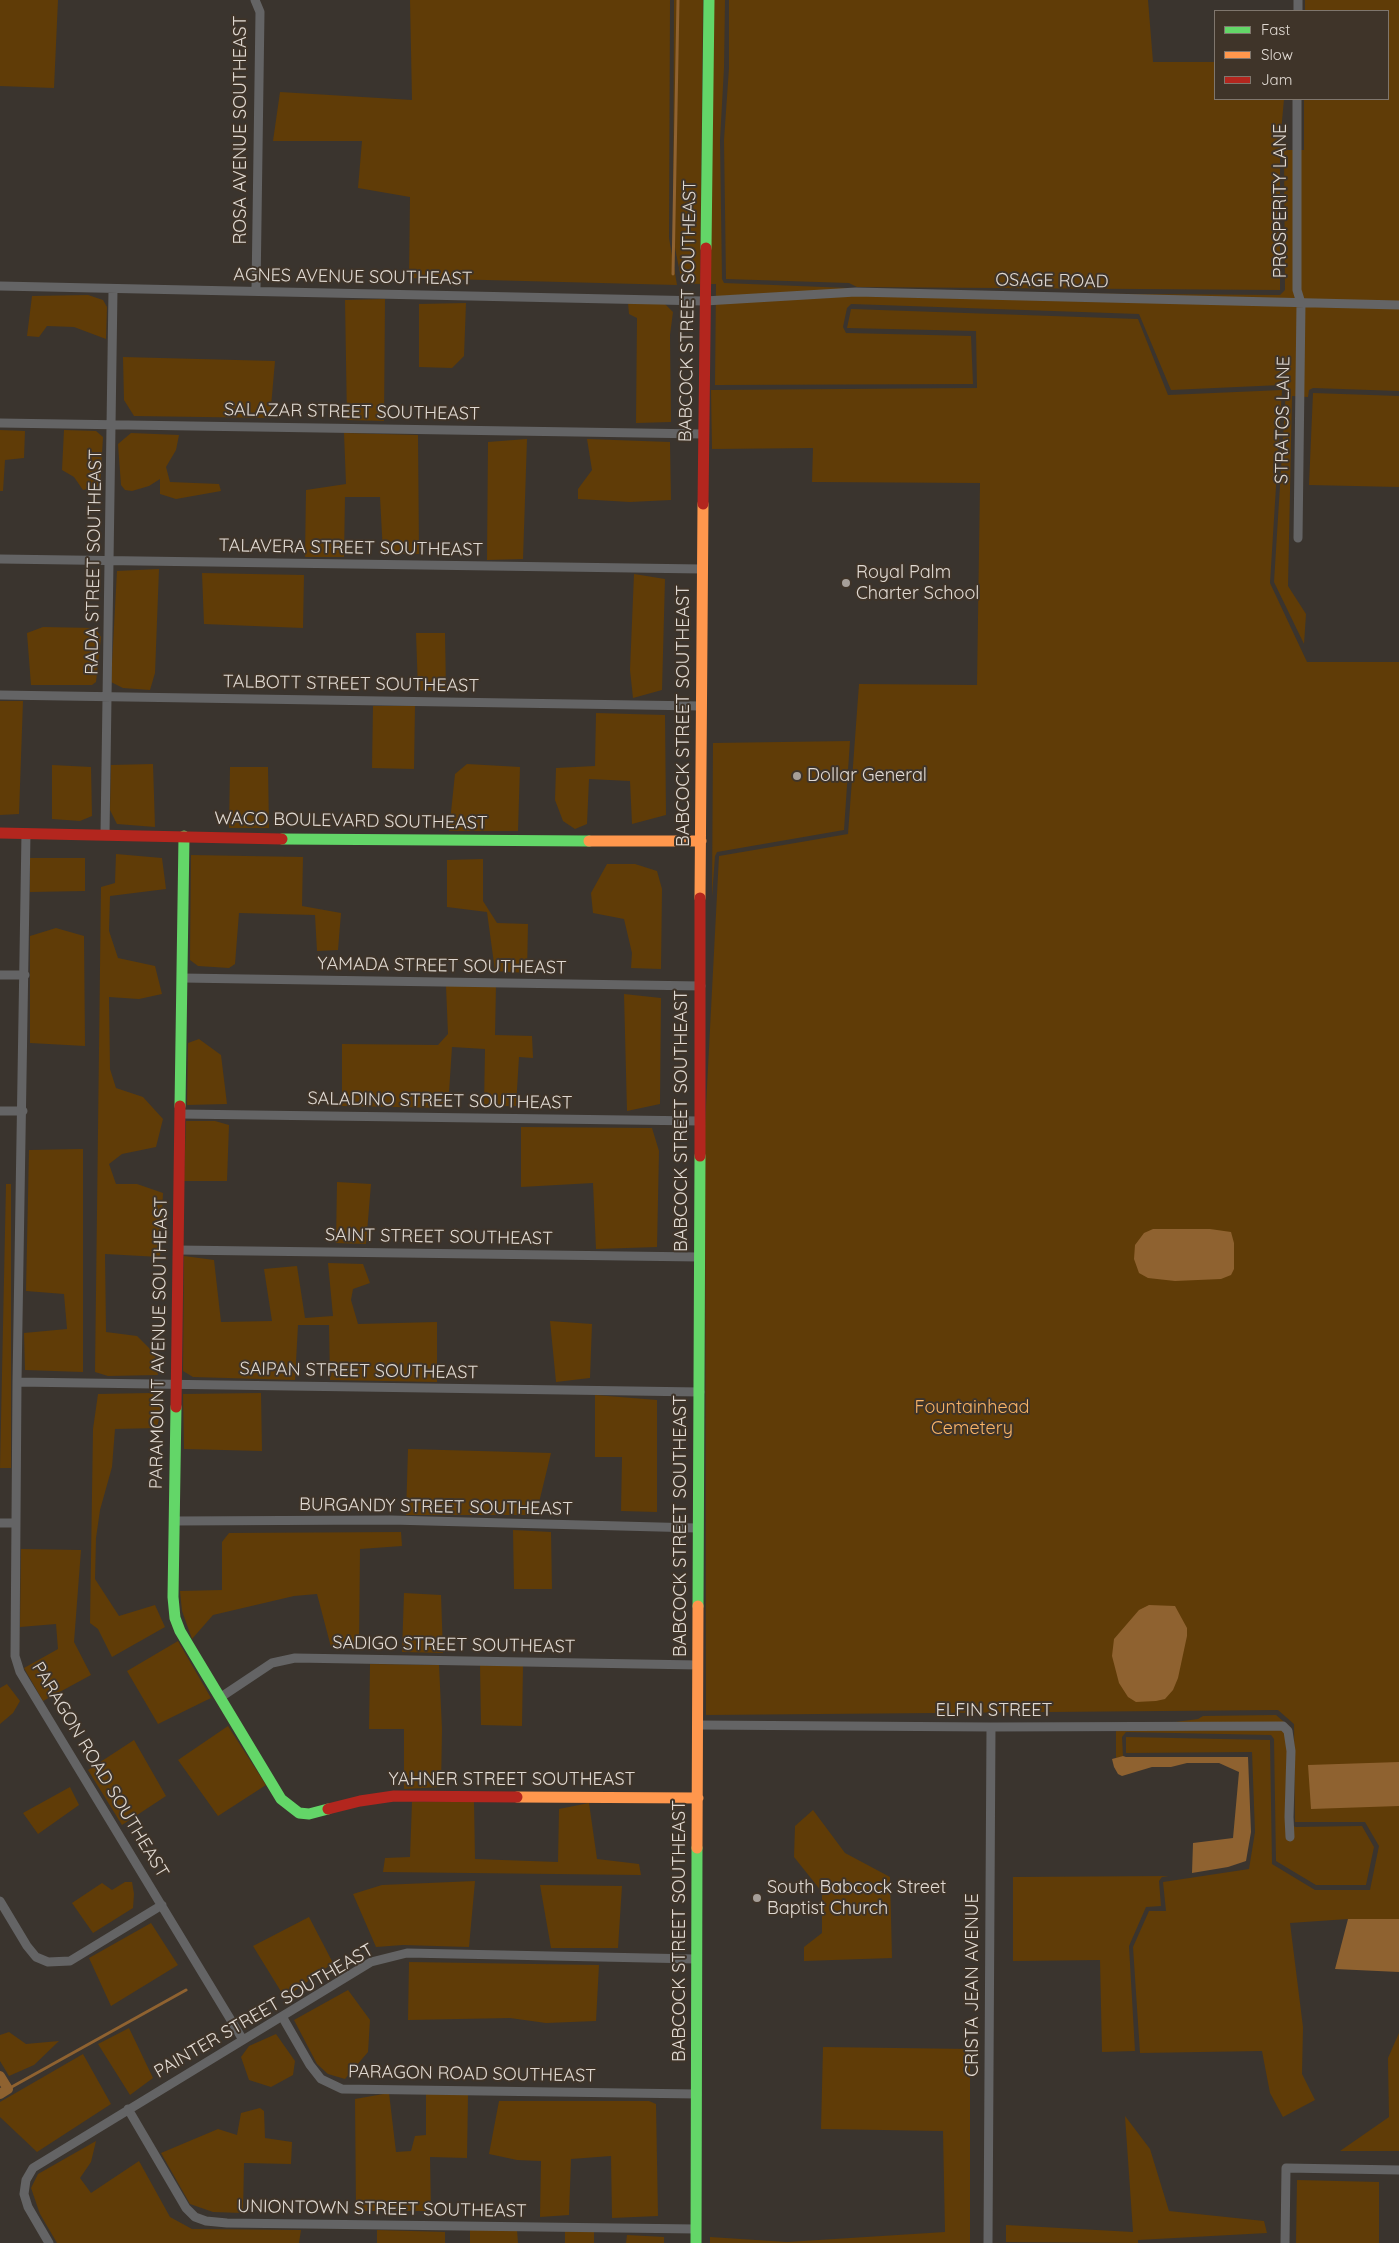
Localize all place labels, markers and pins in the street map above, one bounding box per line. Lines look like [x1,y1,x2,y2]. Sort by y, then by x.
place label: Royal Palm Charter School [856,562,979,604]
marker: Royal Palm Charter School [840,577,852,589]
place label: Dollar General [807,765,927,787]
marker: Dollar General [791,770,803,782]
place label: South Babcock Street Baptist Church [767,1877,946,1920]
marker: South Babcock Street Baptist Church [751,1892,763,1904]

